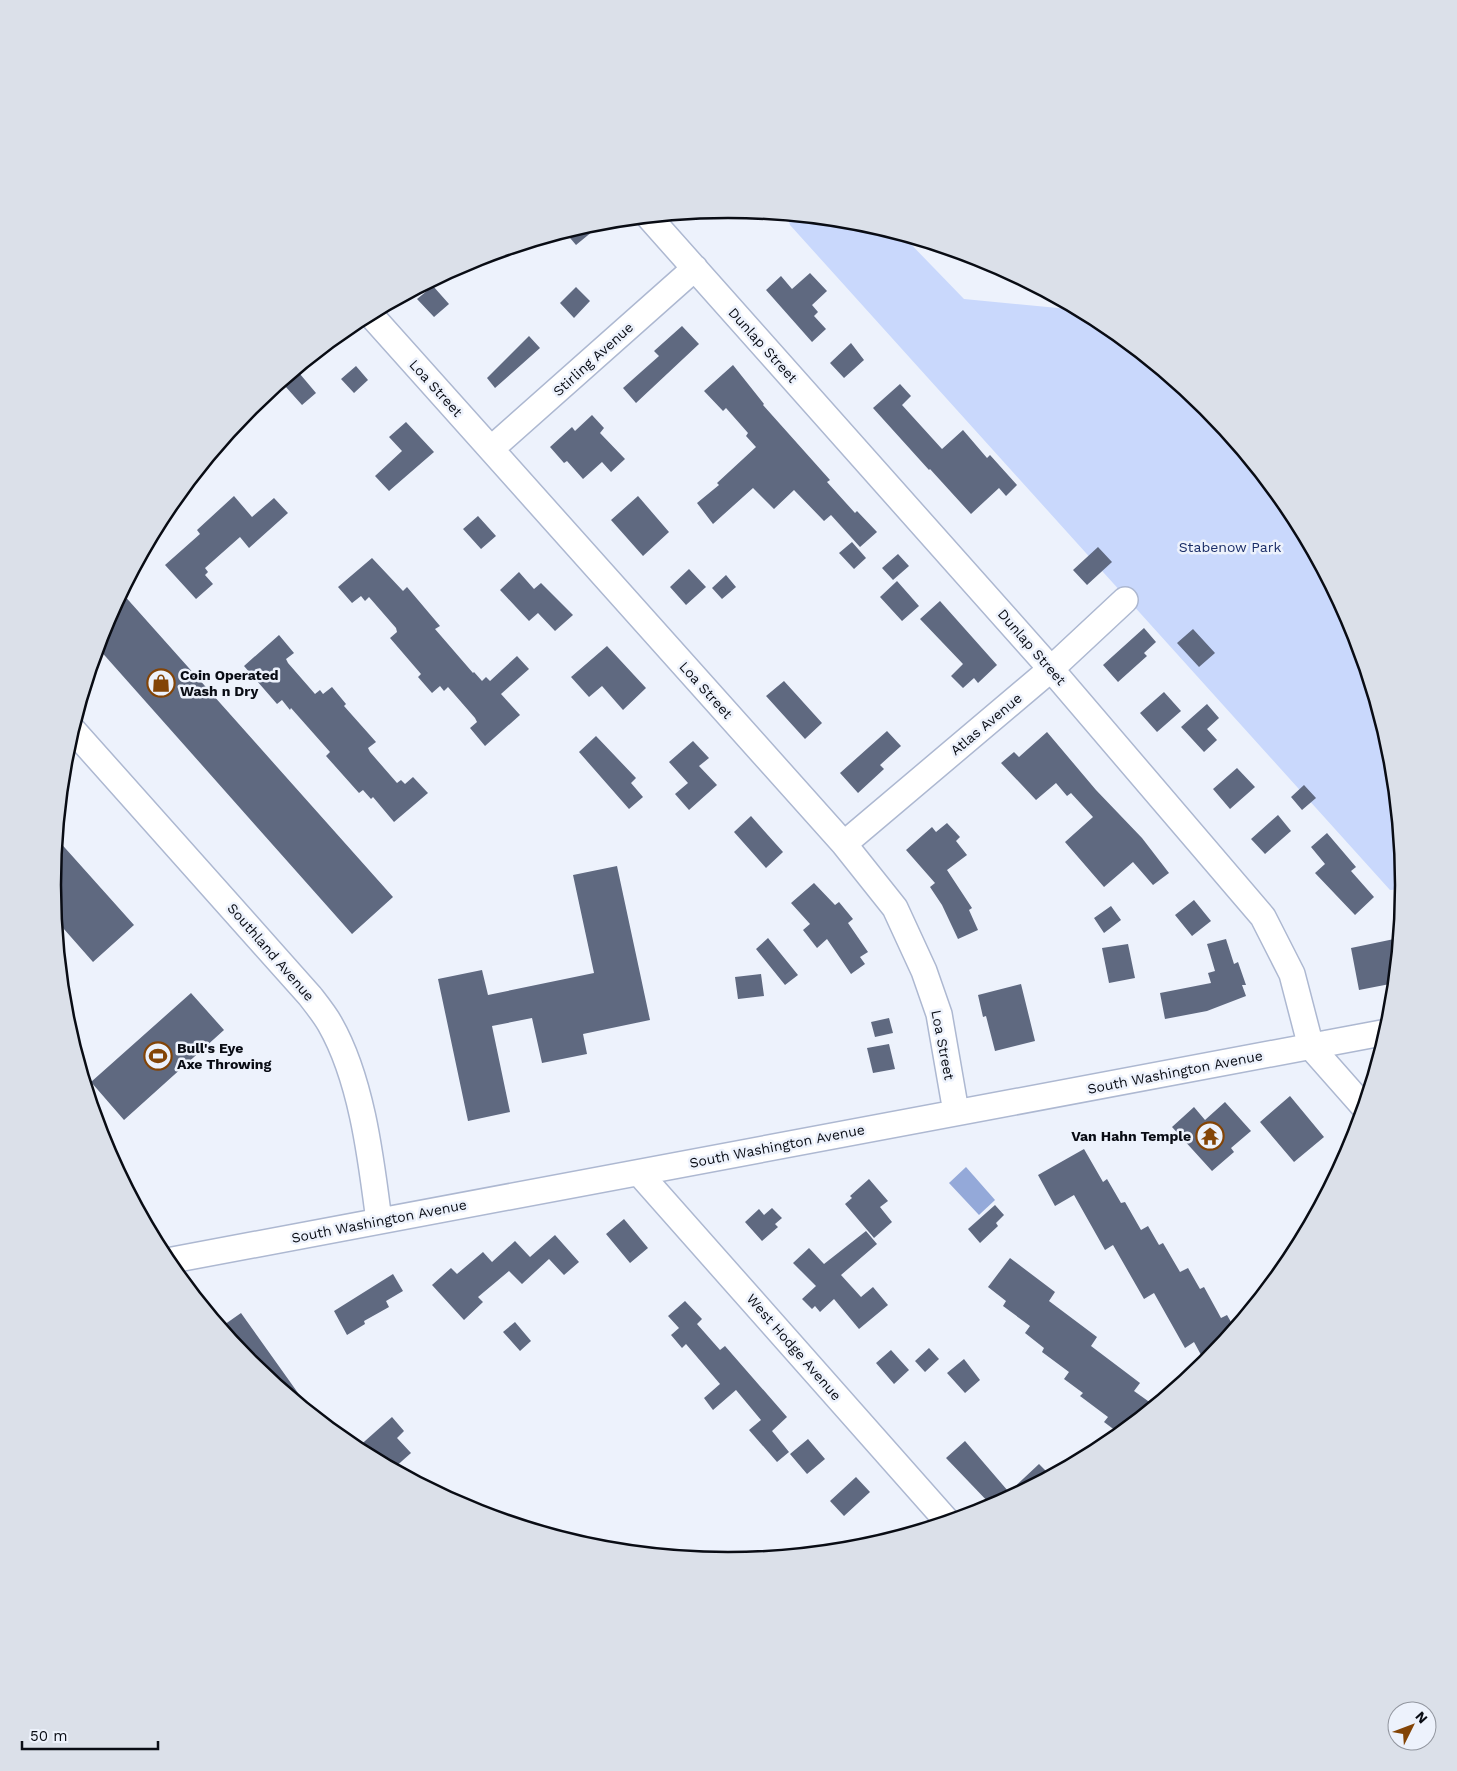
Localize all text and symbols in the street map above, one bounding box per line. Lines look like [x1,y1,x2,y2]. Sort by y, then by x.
street label: Dunlap Street [725,304,801,386]
street label: Stirling Avenue [550,319,636,399]
street label: Loa Street [406,356,466,420]
park label: Stabenow Park [1179,539,1281,555]
street label: Dunlap Street [995,606,1069,688]
street label: Loa Street [676,658,736,722]
place label: Coin Operated Wash n Dry [180,667,279,699]
shop icon: Coin Operated Wash n Dry [146,668,176,698]
street label: Atlas Avenue [947,690,1025,758]
street label: Southland Avenue [224,900,318,1004]
street label: Loa Street [928,1009,958,1082]
place label: Bull's Eye Axe Throwing [177,1040,271,1072]
sports icon: Bull's Eye Axe Throwing [143,1041,173,1071]
street label: South Washington Avenue [1086,1047,1264,1097]
street label: South Washington Avenue [688,1121,866,1171]
temple icon: Van Hahn Temple [1195,1121,1225,1151]
place label: Van Hahn Temple [1071,1128,1191,1144]
street label: South Washington Avenue [290,1196,468,1246]
street label: West Hodge Avenue [743,1291,845,1403]
north arrow [1387,1701,1437,1751]
text: N [1412,1708,1431,1727]
scale bar [22,1718,159,1750]
text: 50 m [30,1727,67,1745]

